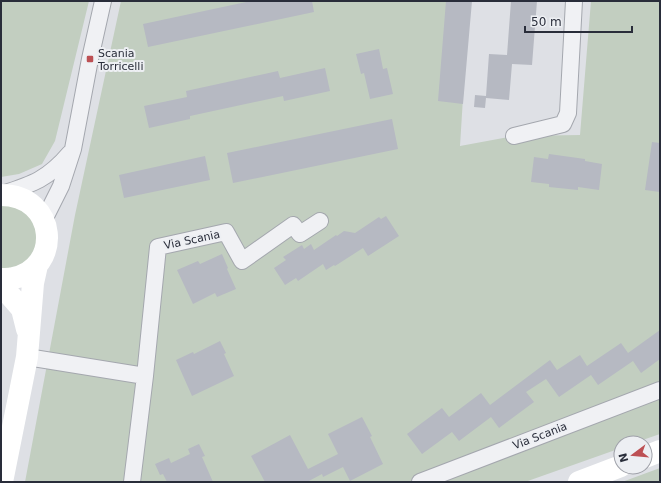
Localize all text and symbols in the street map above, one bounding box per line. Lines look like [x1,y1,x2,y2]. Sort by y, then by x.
scale bar [525,8,632,34]
text: 50 m [531,15,562,29]
place label: Scania Torricelli [97,47,143,73]
marker: Scania Torricelli [85,54,95,64]
street label: Via Scania [163,228,221,252]
street label: Via Scania [511,420,569,452]
north arrow [613,435,653,475]
text: N [616,451,631,464]

